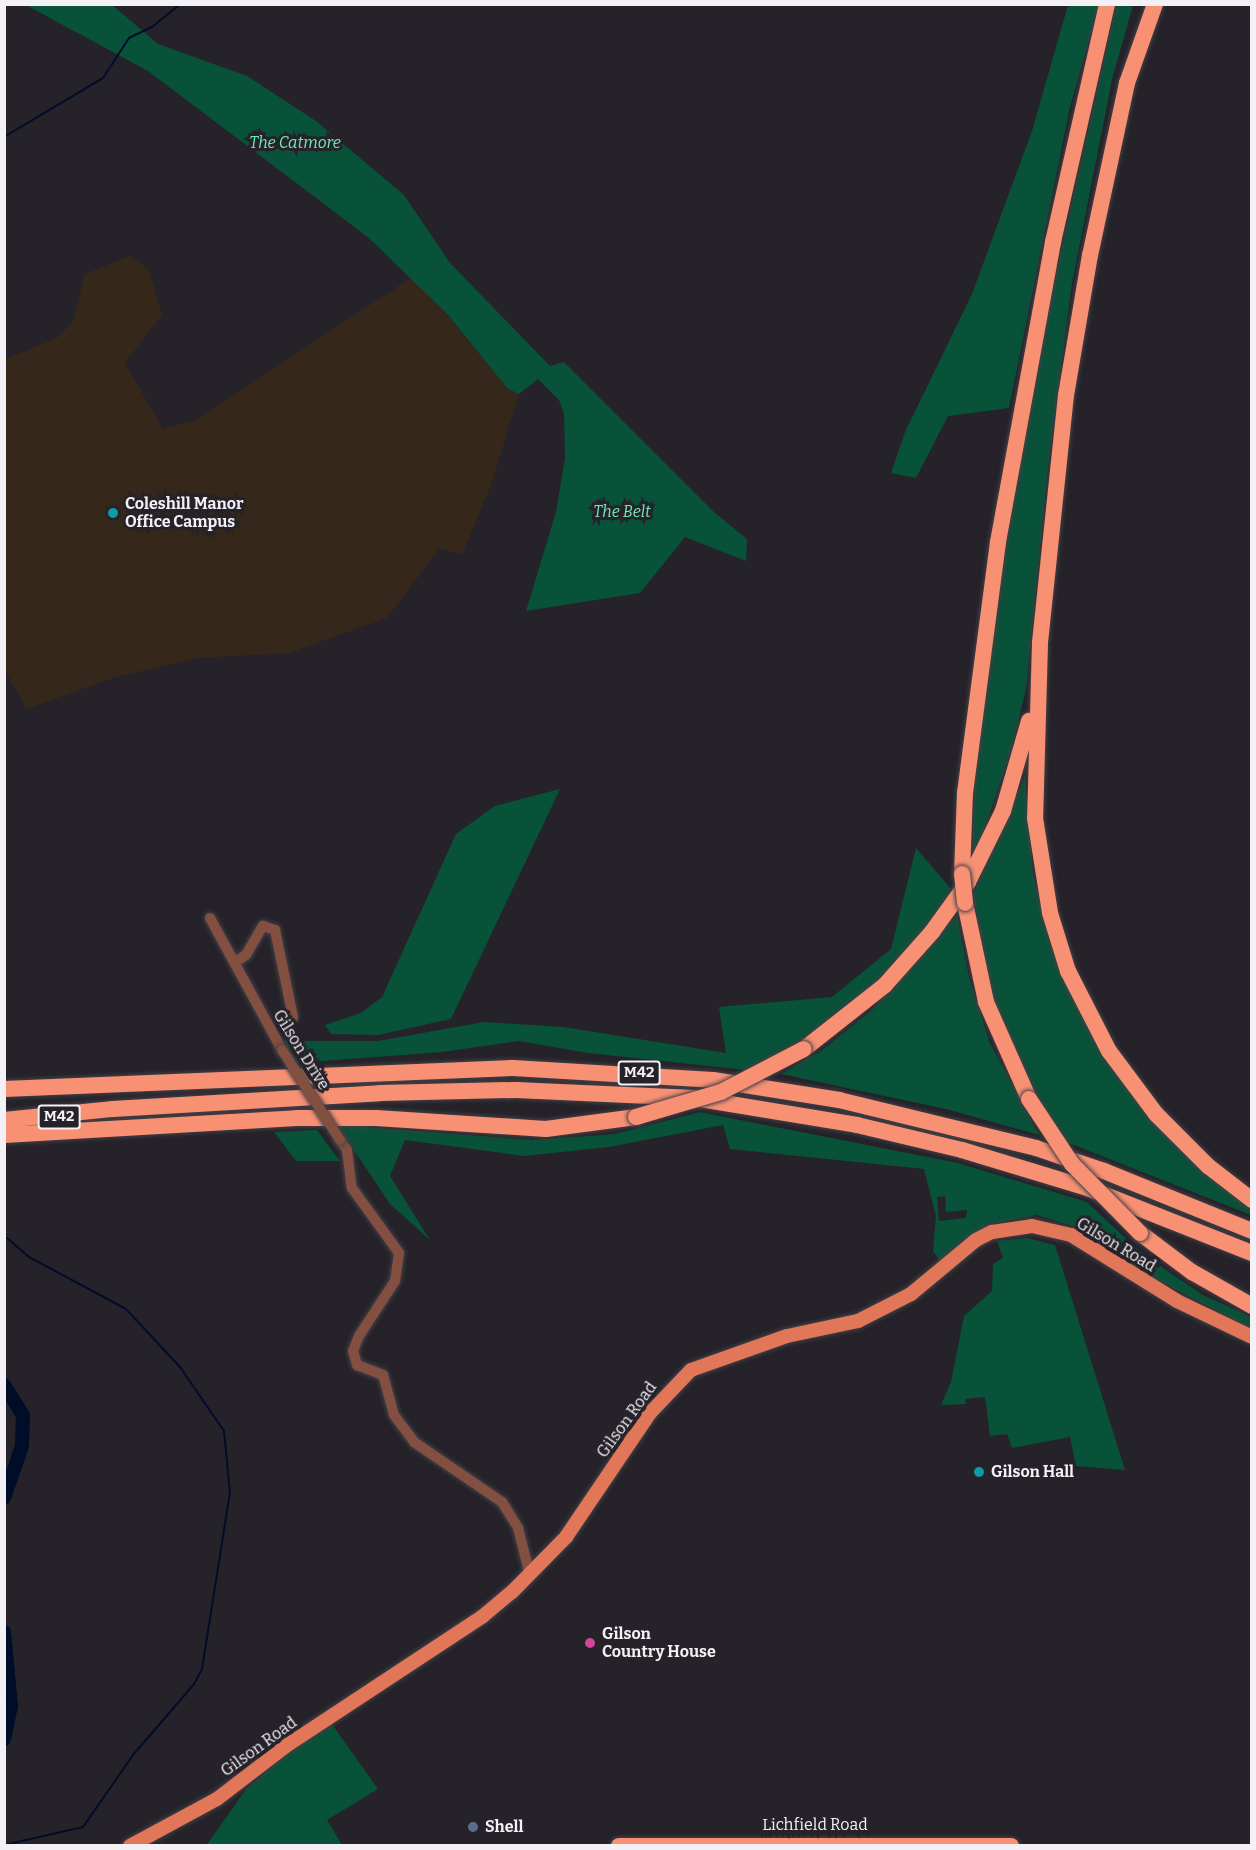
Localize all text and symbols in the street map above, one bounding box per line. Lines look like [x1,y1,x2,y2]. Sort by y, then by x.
park label: The Catmore [249,133,341,153]
place label: Coleshill Manor Office Campus [125,494,243,532]
park label: The Belt [593,502,651,522]
marker: Coleshill Manor Office Campus [106,506,120,520]
street label: Gilson Drive [269,1006,333,1094]
road number: M42 [616,1061,662,1085]
road number: M42 [36,1105,82,1129]
street label: Gilson Road [1073,1214,1159,1276]
street label: Gilson Road [593,1378,661,1462]
place label: Gilson Hall [991,1462,1074,1482]
marker: Gilson Hall [972,1465,986,1479]
place label: Gilson Country House [602,1624,716,1662]
marker: Gilson Country House [583,1636,597,1650]
street label: Gilson Road [217,1713,301,1781]
street label: Lichfield Road [762,1815,868,1835]
place label: Shell [485,1817,523,1837]
marker: Shell [466,1820,480,1834]

